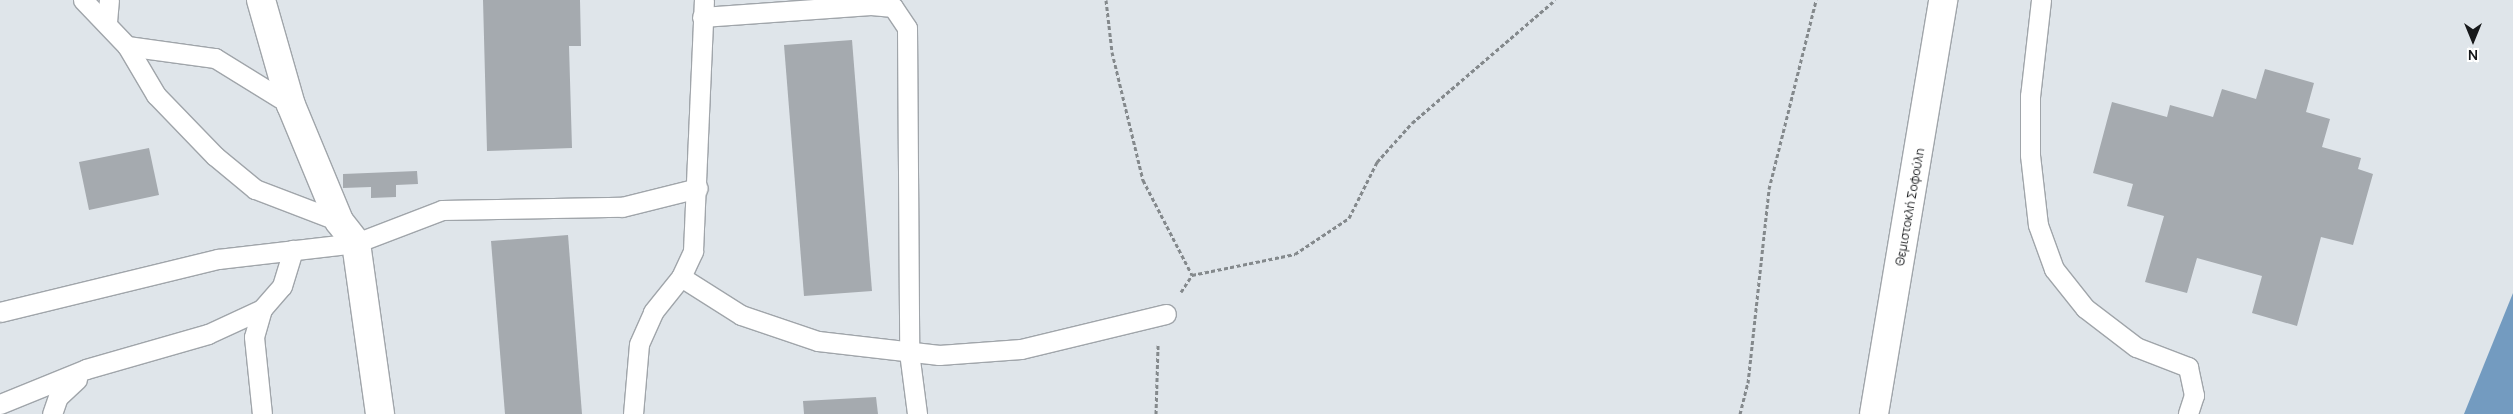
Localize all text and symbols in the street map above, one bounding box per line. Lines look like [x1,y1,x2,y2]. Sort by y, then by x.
north arrow [2448,15,2498,65]
text: N [2468,46,2478,65]
street label: Θεμιστοκλή Σοφούλη [1893,147,1927,267]

